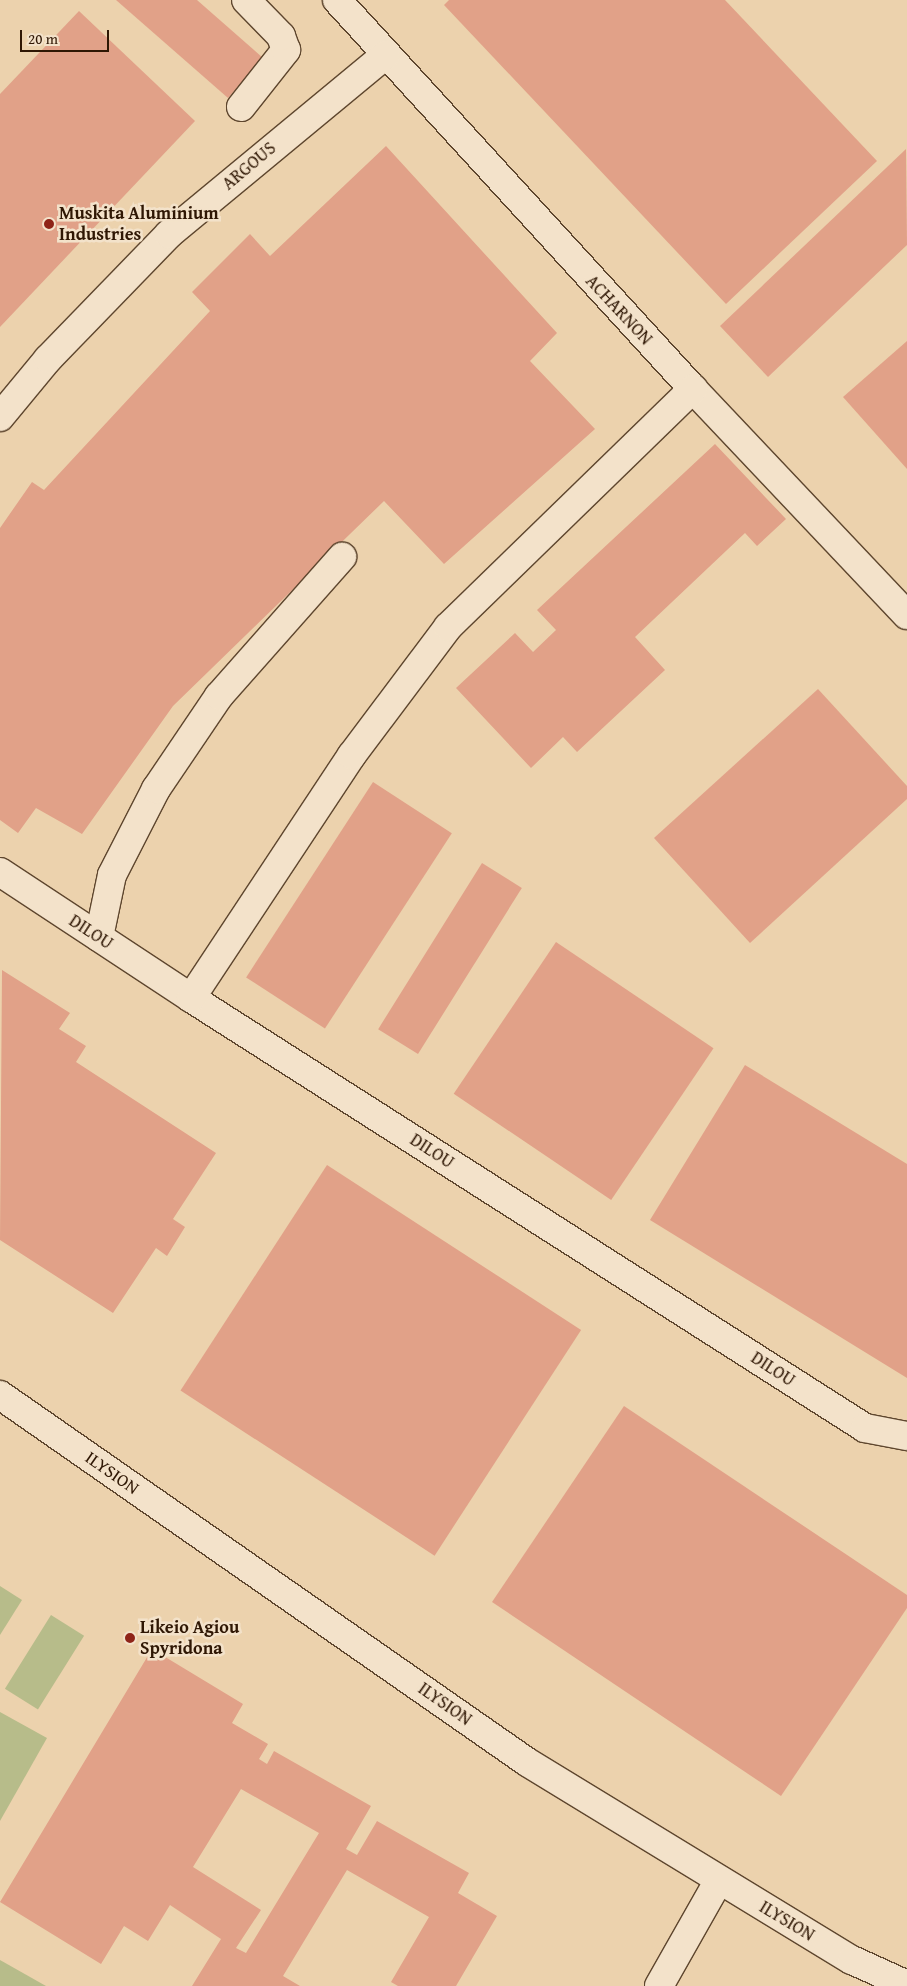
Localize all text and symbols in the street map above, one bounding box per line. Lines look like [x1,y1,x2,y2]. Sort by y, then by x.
scale bar [22,20,111,52]
text: 20 m [28,28,58,49]
street label: ARGOUS [218,137,280,195]
place label: Muskita Aluminium Industries [59,203,219,245]
marker: Muskita Aluminium Industries [43,218,55,230]
street label: ACHARNON [581,270,657,350]
street label: DILOU [65,910,117,954]
street label: DILOU [406,1129,458,1173]
street label: DILOU [747,1347,799,1391]
street label: ILYSION [81,1447,143,1499]
place label: Likeio Agiou Spyridona [140,1617,239,1660]
marker: Likeio Agiou Spyridona [124,1632,136,1644]
street label: ILYSION [414,1678,476,1730]
street label: ILYSION [755,1896,819,1946]

